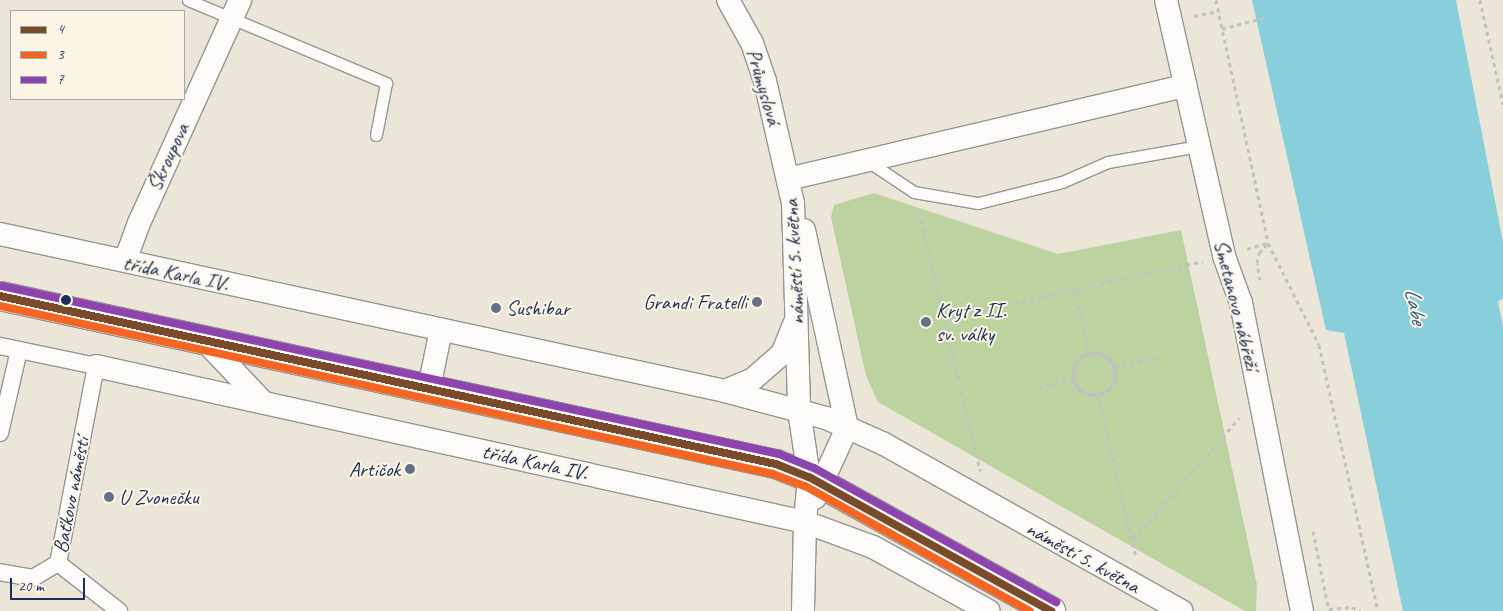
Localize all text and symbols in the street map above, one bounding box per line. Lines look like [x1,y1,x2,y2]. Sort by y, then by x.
legend [10,10,185,100]
text: 4 [57,20,64,39]
text: 3 [57,45,64,64]
street label: Průmyslová [741,46,787,128]
text: 7 [57,70,64,89]
street label: Škroupova [141,119,195,195]
street label: náměstí 5. května [778,198,810,326]
street label: Smetanovo nábřeží [1209,237,1265,373]
street label: třída Karla IV. [121,249,231,297]
water label: Labe [1398,286,1432,326]
place label: Grandi Fratelli [643,289,747,315]
unlabelled marker [61,295,71,305]
place label: Sushibar [506,295,569,321]
marker: Grandi Fratelli [751,296,763,308]
place label: Kryt z II. sv. války [936,297,1006,347]
marker: Sushibar [490,302,502,314]
marker: Kryt z II. sv. války [920,316,932,328]
street label: Baťkovo náměstí [47,435,95,555]
street label: třída Karla IV. [480,438,590,486]
place label: Artičok [349,456,400,482]
marker: Artičok [404,463,416,475]
place label: U Zvonečku [119,484,198,510]
marker: U Zvonečku [103,491,115,503]
street label: náměstí 5. května [1022,515,1144,599]
scale bar [12,568,88,600]
text: 20 m [18,577,44,596]

